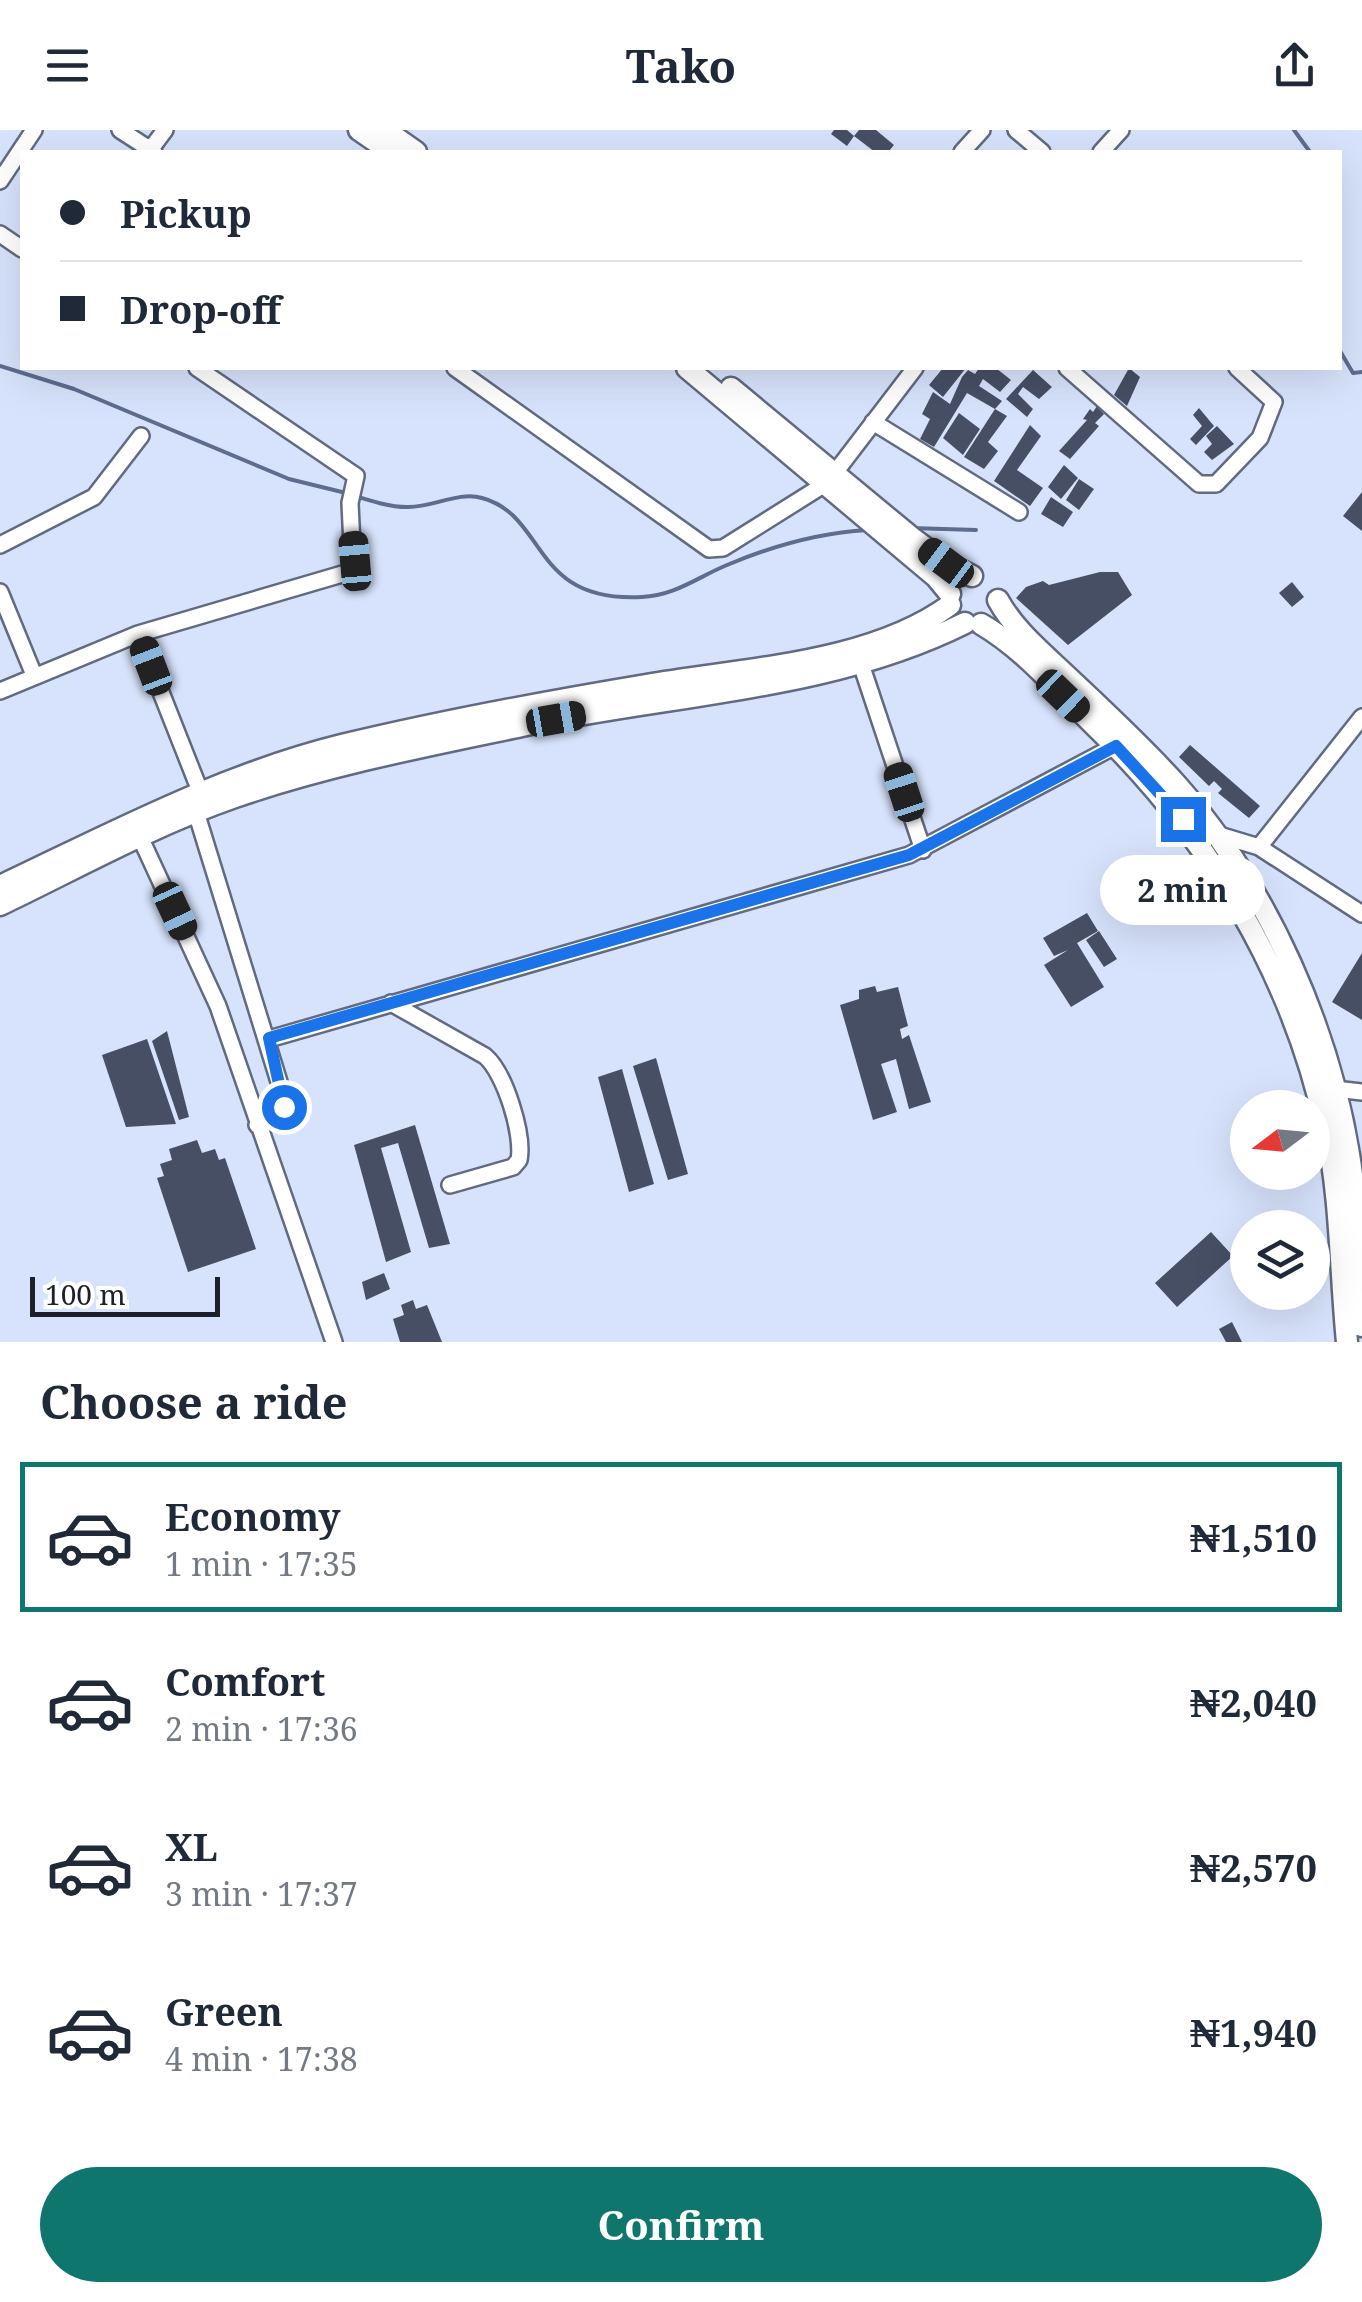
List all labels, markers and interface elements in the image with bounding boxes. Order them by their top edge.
text: Tako [626,35,736,96]
icon: menu [40,38,95,93]
icon: share [1267,38,1322,93]
text: Pickup [120,187,252,239]
text: Drop-off [120,283,281,335]
car [337,530,373,592]
car [913,533,979,593]
car [126,633,176,699]
car [1031,664,1095,728]
car [524,699,588,739]
car [880,759,928,825]
route end [1161,797,1206,842]
callout: 2 min [1100,854,1266,924]
text: 2 min [1137,868,1228,911]
car [149,877,201,945]
route start [262,1085,307,1130]
north arrow [1230,1090,1330,1190]
map controls [1230,1090,1330,1310]
button: layers [1230,1210,1330,1310]
scale bar [30,1272,220,1316]
text: 100 m [45,1275,126,1313]
text: Choose a ride [40,1371,348,1432]
text: Economy [165,1490,341,1542]
icon: car [45,1492,135,1582]
text: ₦1,510 [1190,1511,1317,1563]
text: 1 min · 17:35 [165,1542,358,1585]
text: Comfort [165,1655,325,1707]
icon: car [45,1657,135,1747]
text: ₦2,040 [1190,1676,1317,1728]
text: 2 min · 17:36 [165,1707,358,1750]
text: XL [165,1820,218,1872]
icon: car [45,1822,135,1912]
text: ₦2,570 [1190,1841,1317,1893]
text: 3 min · 17:37 [165,1872,358,1915]
text: Green [165,1985,283,2037]
icon: car [45,1987,135,2077]
text: ₦1,940 [1190,2006,1317,2058]
text: 4 min · 17:38 [165,2037,358,2080]
button: Confirm [40,2167,1322,2282]

